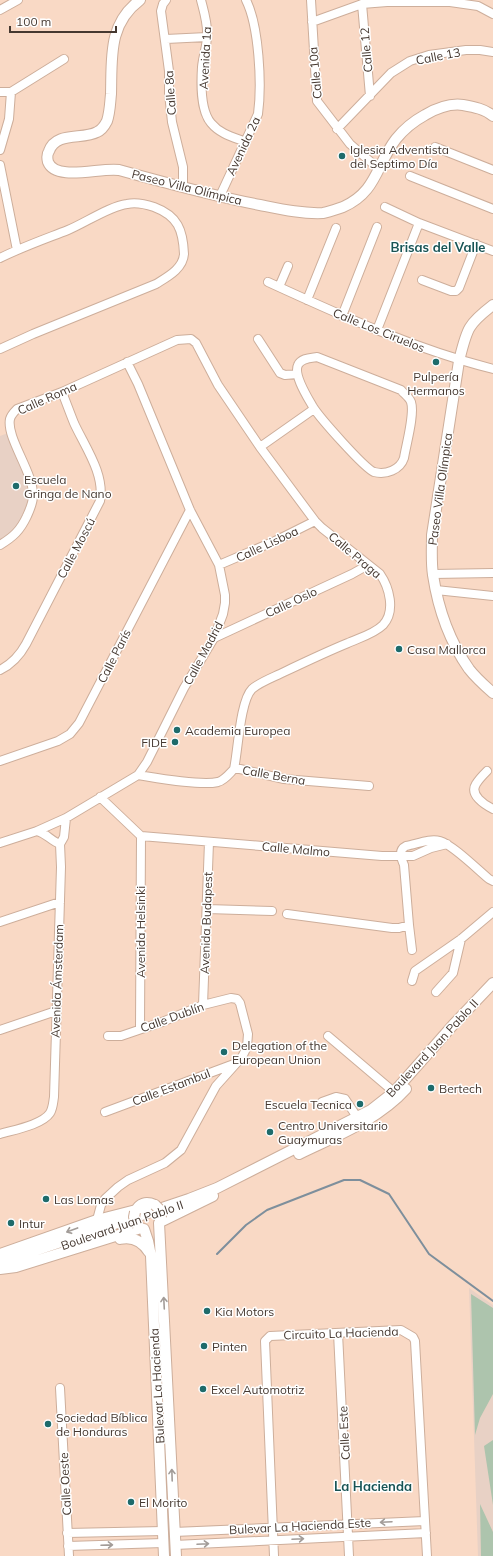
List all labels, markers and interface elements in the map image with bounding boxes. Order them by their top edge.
scale bar [10,8,116,34]
text: 100 m [16,14,51,29]
street label: Avenida 1a [196,26,214,90]
street label: Calle 12 [357,27,375,73]
street label: Calle 13 [414,44,462,68]
street label: Calle 10a [305,46,325,100]
street label: Calle 8a [161,70,179,116]
street label: Avenida 2a [223,114,263,178]
place label: Iglesia Adventista del Septimo Día [350,142,449,171]
marker: Iglesia Adventista del Septimo Día [337,151,347,161]
street label: Paseo Villa Olímpica [130,166,244,208]
district label: Brisas del Valle [391,239,485,255]
street label: Calle Los Ciruelos [331,305,427,355]
marker: Pulpería Hermanos [431,357,441,367]
place label: Pulpería Hermanos [407,369,465,398]
street label: Calle Roma [15,378,79,418]
street label: Paseo Villa Olímpica [425,432,455,546]
place label: Escuela Gringa de Nano [24,472,112,501]
marker: Escuela Gringa de Nano [11,481,21,491]
street label: Calle Moscú [54,515,98,581]
street label: Calle Lisboa [233,523,301,565]
street label: Calle Praga [326,529,384,581]
street label: Calle Oslo [263,583,319,621]
street label: Calle Madrid [180,619,226,687]
street label: Calle París [94,627,134,685]
place label: Casa Mallorca [407,642,486,657]
marker: Casa Mallorca [394,644,404,654]
place label: Academia Europea [185,723,290,738]
marker: Academia Europea [172,725,182,735]
place label: FIDE [141,735,167,750]
marker: FIDE [170,737,180,747]
street label: Calle Berna [241,762,307,788]
street label: Calle Malmo [261,839,331,859]
street label: Avenida Budapest [197,872,215,974]
street label: Avenida Helsinki [133,886,148,978]
street label: Avenida Ámsterdam [48,924,66,1038]
street label: Boulevard Juan Pablo II [383,996,481,1100]
street label: Calle Dublín [138,999,206,1035]
place label: Delegation of the European Union [232,1038,327,1067]
marker: Delegation of the European Union [219,1047,229,1057]
street label: Calle Estambul [130,1065,212,1109]
place label: Bertech [439,1081,482,1096]
marker: Bertech [426,1083,436,1093]
place label: Escuela Tecnica [265,1097,352,1112]
marker: Escuela Tecnica [355,1099,365,1109]
place label: Centro Universitario Guaymuras [278,1118,388,1147]
marker: Centro Universitario Guaymuras [265,1127,275,1137]
place label: Las Lomas [54,1192,114,1207]
marker: Las Lomas [41,1194,51,1204]
street label: Boulevard Juan Pablo II [59,1197,185,1253]
place label: Intur [19,1216,45,1231]
marker: Intur [6,1218,16,1228]
one-way arrow [66,1226,78,1234]
one-way arrow [161,1297,168,1310]
place label: Kia Motors [215,1304,274,1319]
marker: Kia Motors [202,1306,212,1316]
street label: Circuito La Hacienda [283,1323,399,1343]
street label: Bulevar La Hacienda [146,1328,168,1444]
place label: Pinten [212,1339,247,1354]
marker: Pinten [199,1341,209,1351]
place label: Excel Automotriz [211,1382,304,1397]
marker: Excel Automotriz [198,1384,208,1394]
street label: Calle Este [335,1406,353,1460]
place label: Sociedad Bíblica de Honduras [56,1410,148,1439]
marker: Sociedad Bíblica de Honduras [43,1419,53,1429]
street label: Calle Oeste [56,1452,74,1516]
one-way arrow [169,1469,176,1482]
district label: La Hacienda [334,1478,412,1494]
place label: El Morito [139,1495,188,1510]
marker: El Morito [126,1497,136,1507]
street label: Bulevar La Hacienda Este [229,1515,371,1537]
one-way arrow [380,1519,393,1526]
one-way arrow [291,1536,304,1543]
one-way arrow [196,1540,209,1547]
one-way arrow [100,1541,113,1549]

